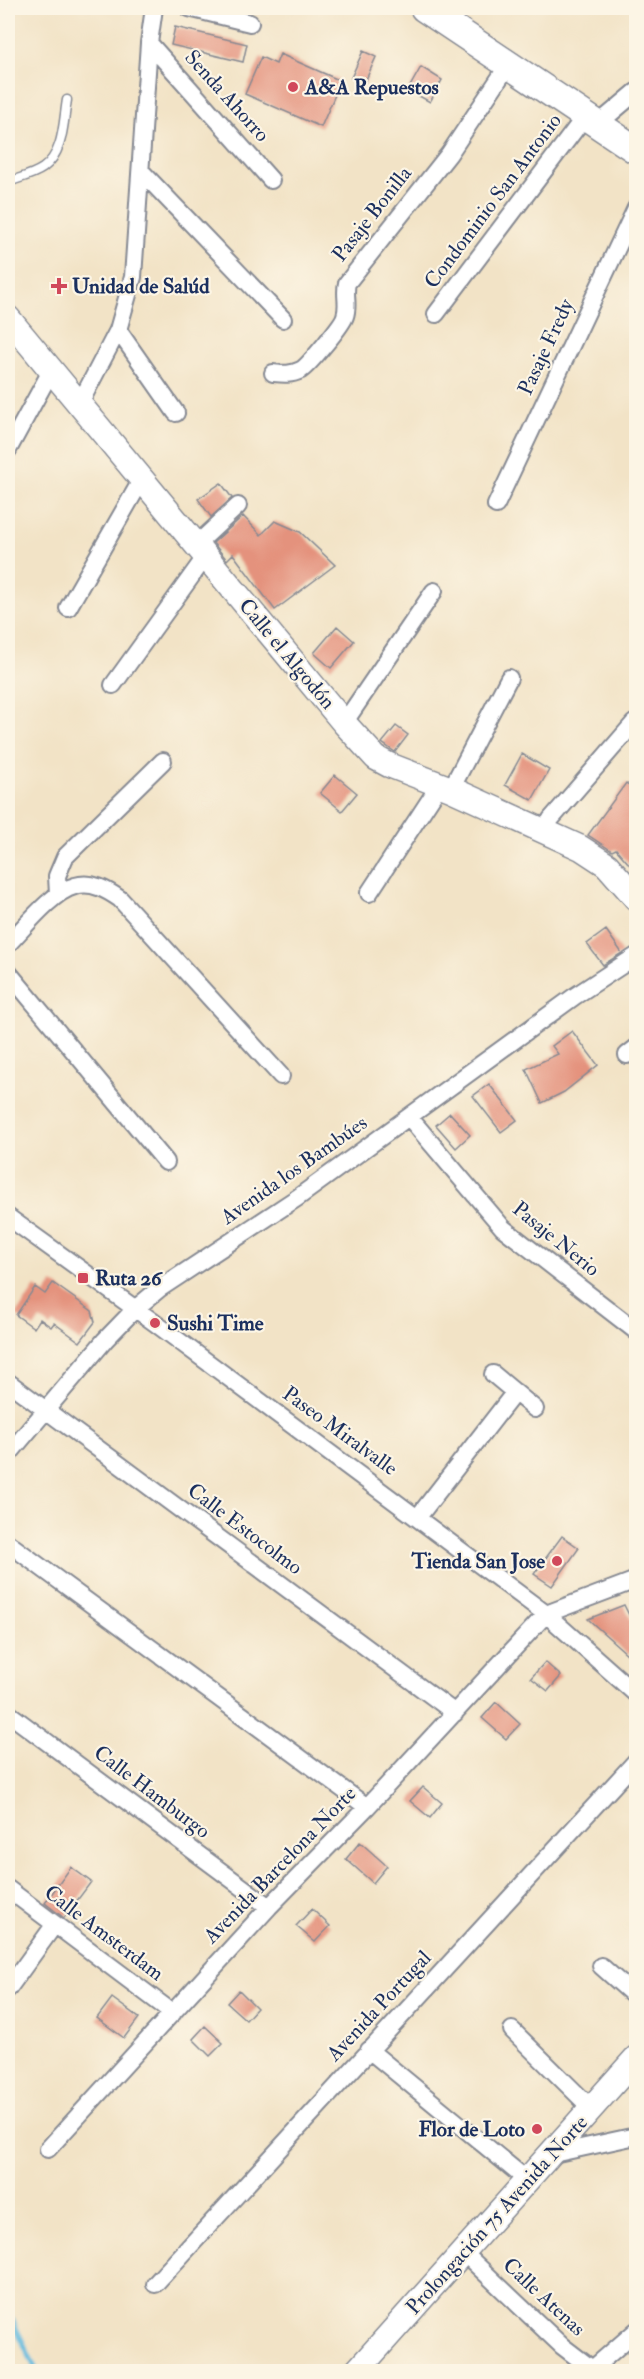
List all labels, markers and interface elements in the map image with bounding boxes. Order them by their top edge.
street label: Senda Ahorro [179,44,275,148]
place label: A&A Repuestos [304,74,439,101]
marker: A&A Repuestos [286,80,300,94]
street label: Condominio San Antonio [418,108,568,294]
street label: Pasaje Bonilla [326,160,418,267]
place label: Unidad de Salúd [72,273,210,300]
marker: Unidad de Salúd [50,277,68,295]
street label: Pasaje Fredy [512,294,580,399]
street label: Calle el Algodón [233,593,341,715]
street label: Avenida los Bambúes [215,1109,373,1231]
street label: Pasaje Nerio [507,1196,605,1282]
place label: Ruta 26 [95,1265,163,1292]
marker: Ruta 26 [76,1271,90,1285]
place label: Sushi Time [167,1310,264,1337]
marker: Sushi Time [148,1316,162,1330]
street label: Paseo Miralvalle [277,1380,403,1482]
street label: Calle Estocolmo [182,1477,308,1581]
place label: Tienda San Jose [410,1548,545,1575]
marker: Tienda San Jose [550,1554,564,1568]
street label: Calle Hamburgo [88,1739,216,1845]
street label: Avenida Barcelona Norte [197,1780,362,1950]
street label: Calle Amsterdam [39,1879,169,1987]
street label: Avenida Portugal [320,1944,438,2068]
street label: Prolongación 75 Avenida Norte [400,2109,594,2321]
place label: Flor de Loto [418,2116,525,2143]
marker: Flor de Loto [530,2122,544,2136]
street label: Calle Atenas [497,2252,591,2342]

